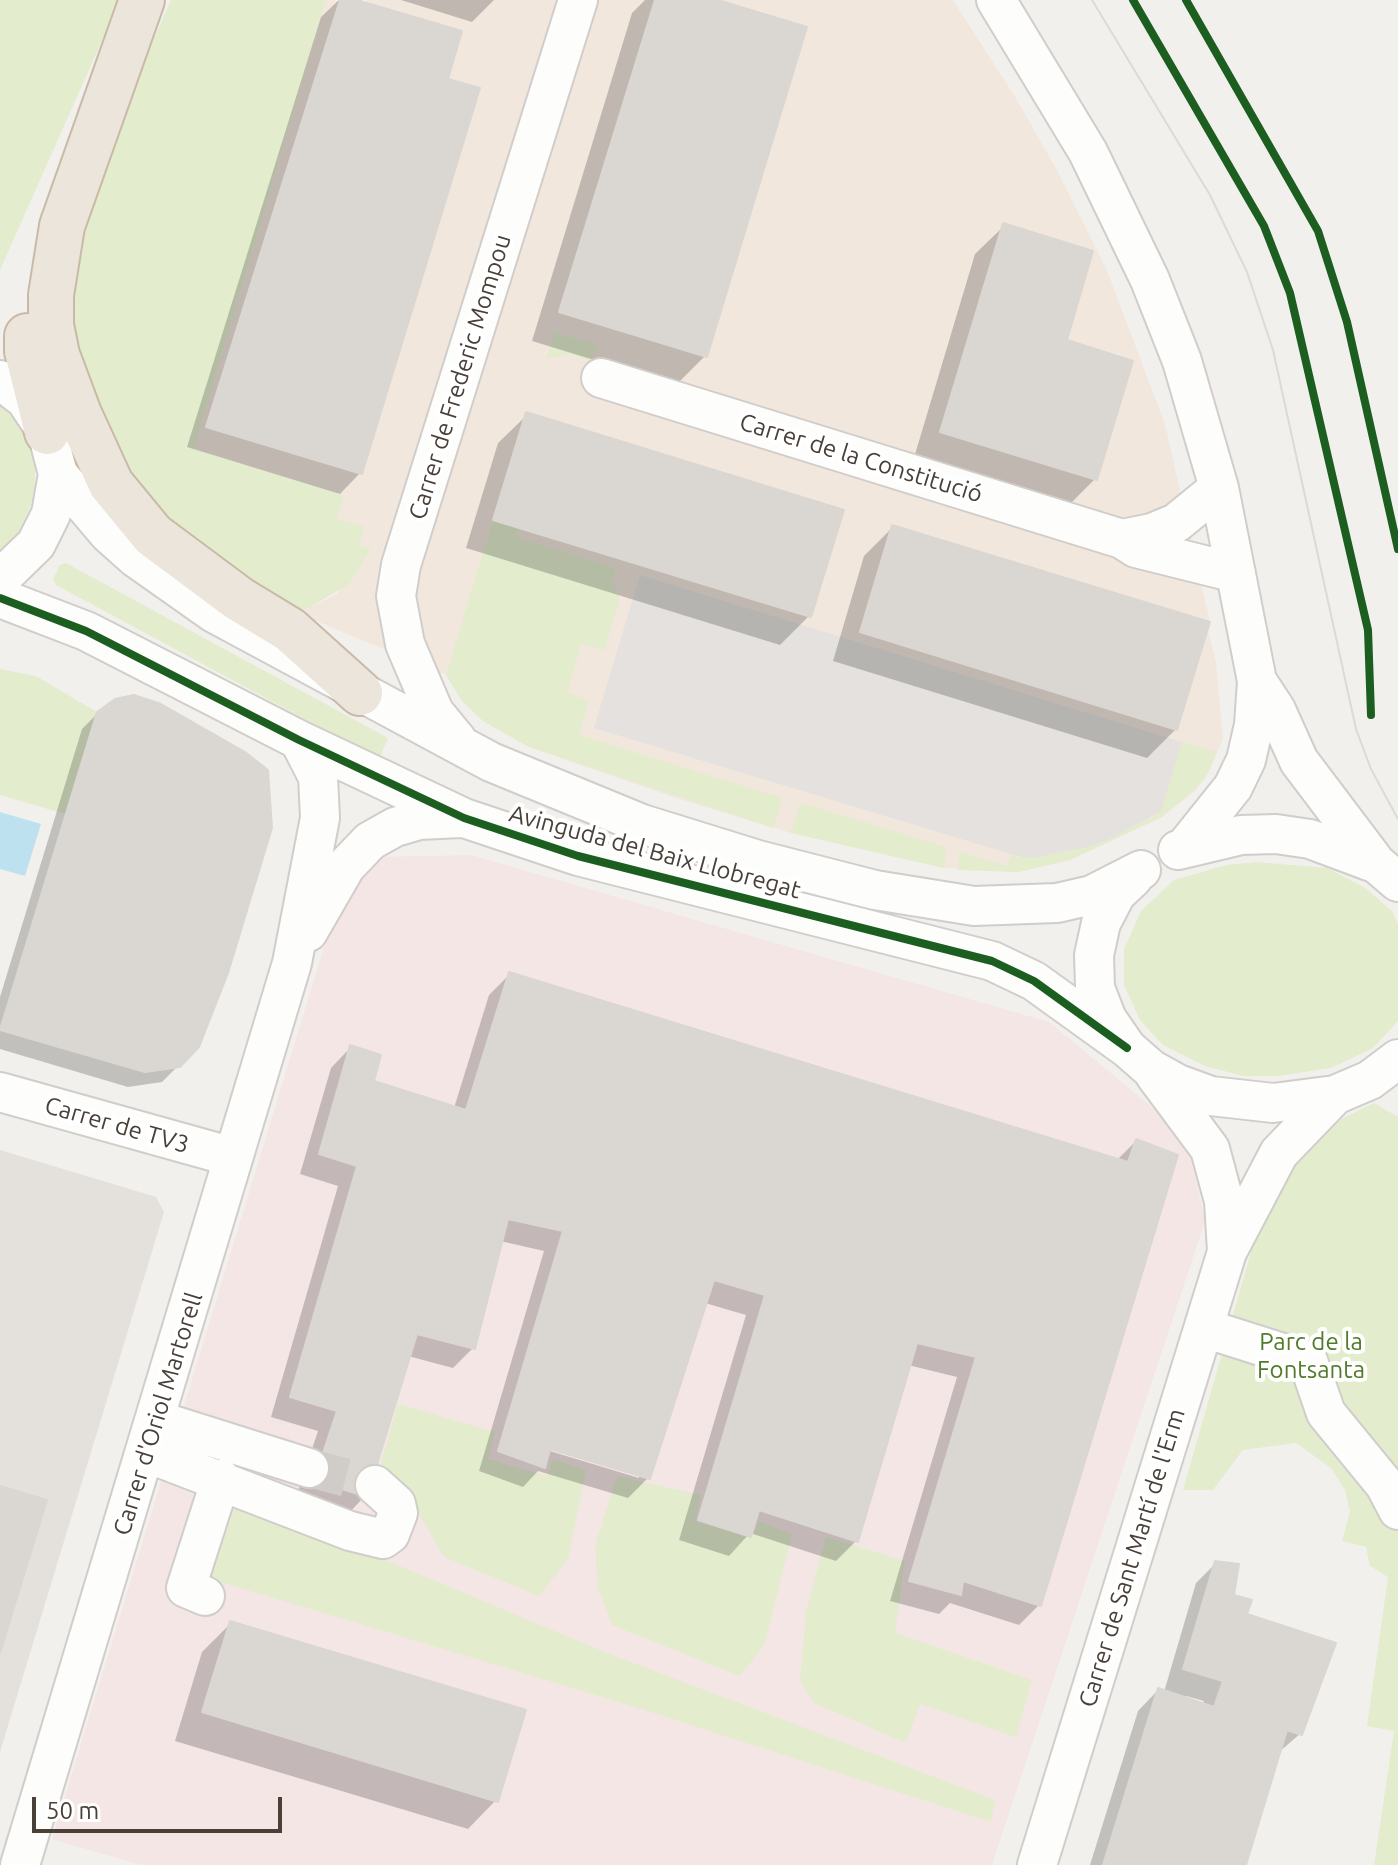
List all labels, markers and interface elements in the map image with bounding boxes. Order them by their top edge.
street label: Carrer de Frederic Mompou [403,231,517,523]
street label: Carrer de la Constitució [736,407,986,509]
street label: Avinguda del Baix Llobregat [506,799,804,905]
street label: Carrer de TV3 [42,1091,192,1159]
street label: Carrer d'Oriol Martorell [107,1289,209,1539]
park label: Parc de la Fontsanta [1257,1328,1365,1384]
street label: Carrer de Sant Martí de l'Erm [1073,1405,1191,1711]
scale bar [36,1781,286,1831]
text: 50 m [46,1797,99,1824]

